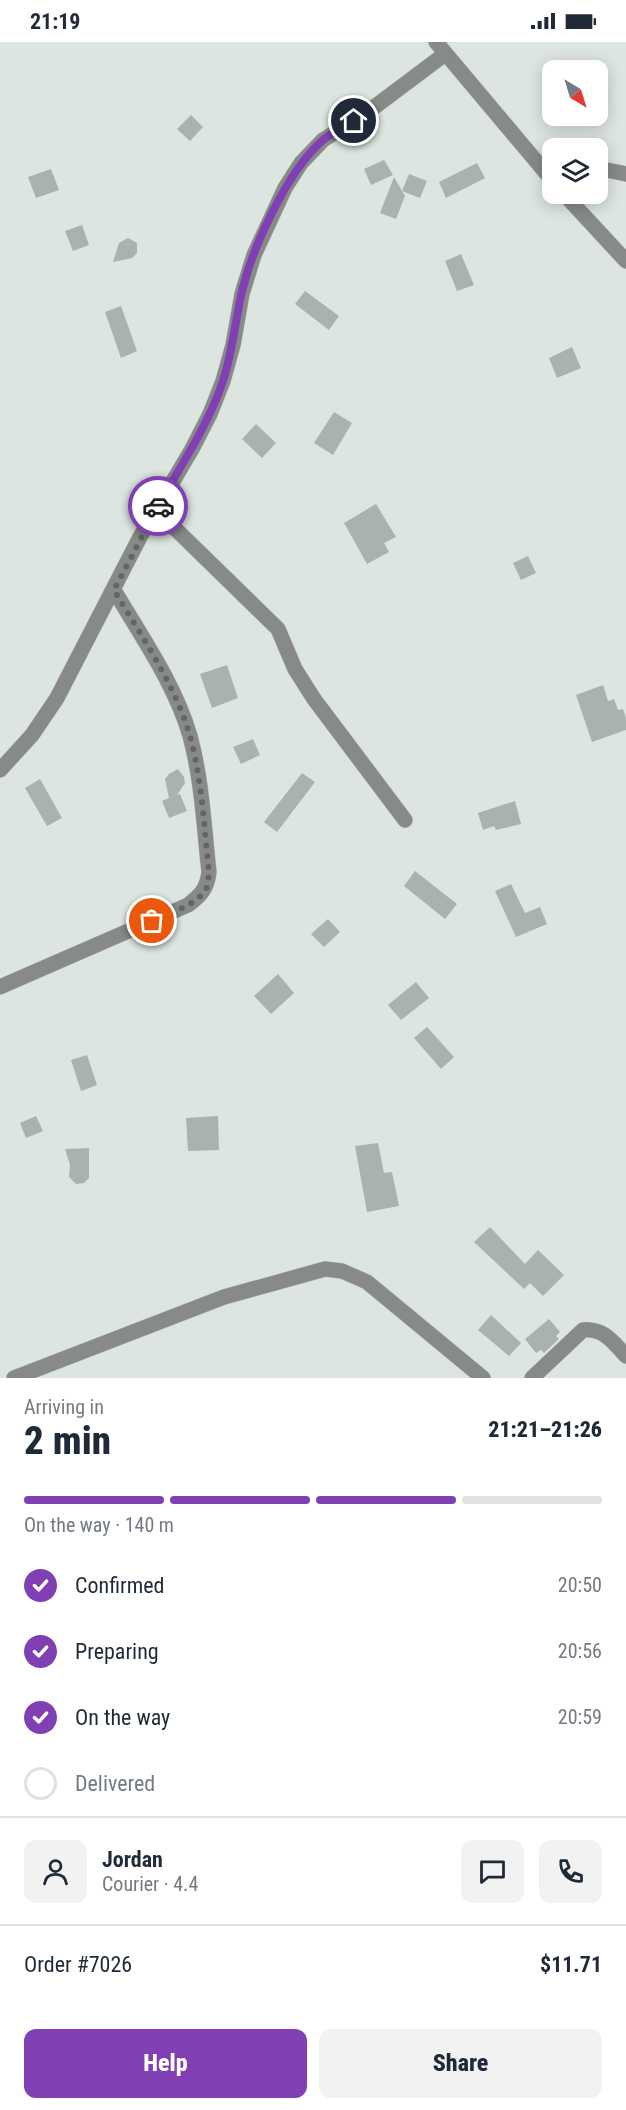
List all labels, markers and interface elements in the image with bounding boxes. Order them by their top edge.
text: 21:19 [30,9,81,34]
north arrow [542,60,608,126]
map controls [542,60,608,204]
pin [328,95,379,146]
icon: home [337,104,370,137]
button: layers [542,138,608,204]
courier [128,476,188,536]
icon: car [142,490,175,523]
pin [126,895,177,946]
icon: bag [135,904,168,937]
text: Arriving in [24,1395,104,1419]
text: 21:21–21:26 [488,1417,602,1442]
text: 2 min [24,1418,111,1464]
text: On the way · 140 m [24,1513,174,1537]
icon: check [24,1569,57,1602]
text: Confirmed [75,1573,164,1598]
text: 20:50 [558,1573,602,1597]
icon: check [24,1635,57,1668]
text: Preparing [75,1639,159,1664]
text: 20:56 [558,1639,602,1663]
icon: check [24,1701,57,1734]
text: On the way [75,1705,170,1730]
text: 20:59 [558,1705,602,1729]
text: Delivered [75,1771,155,1796]
button: person [24,1840,87,1903]
button: chat [461,1840,524,1903]
button: phone [539,1840,602,1903]
text: Jordan [102,1847,163,1872]
text: Courier · 4.4 [102,1872,198,1896]
text: Order #7026 [24,1952,132,1977]
text: $11.71 [540,1952,602,1977]
button: Help [24,2029,307,2098]
button: Share [319,2029,602,2098]

